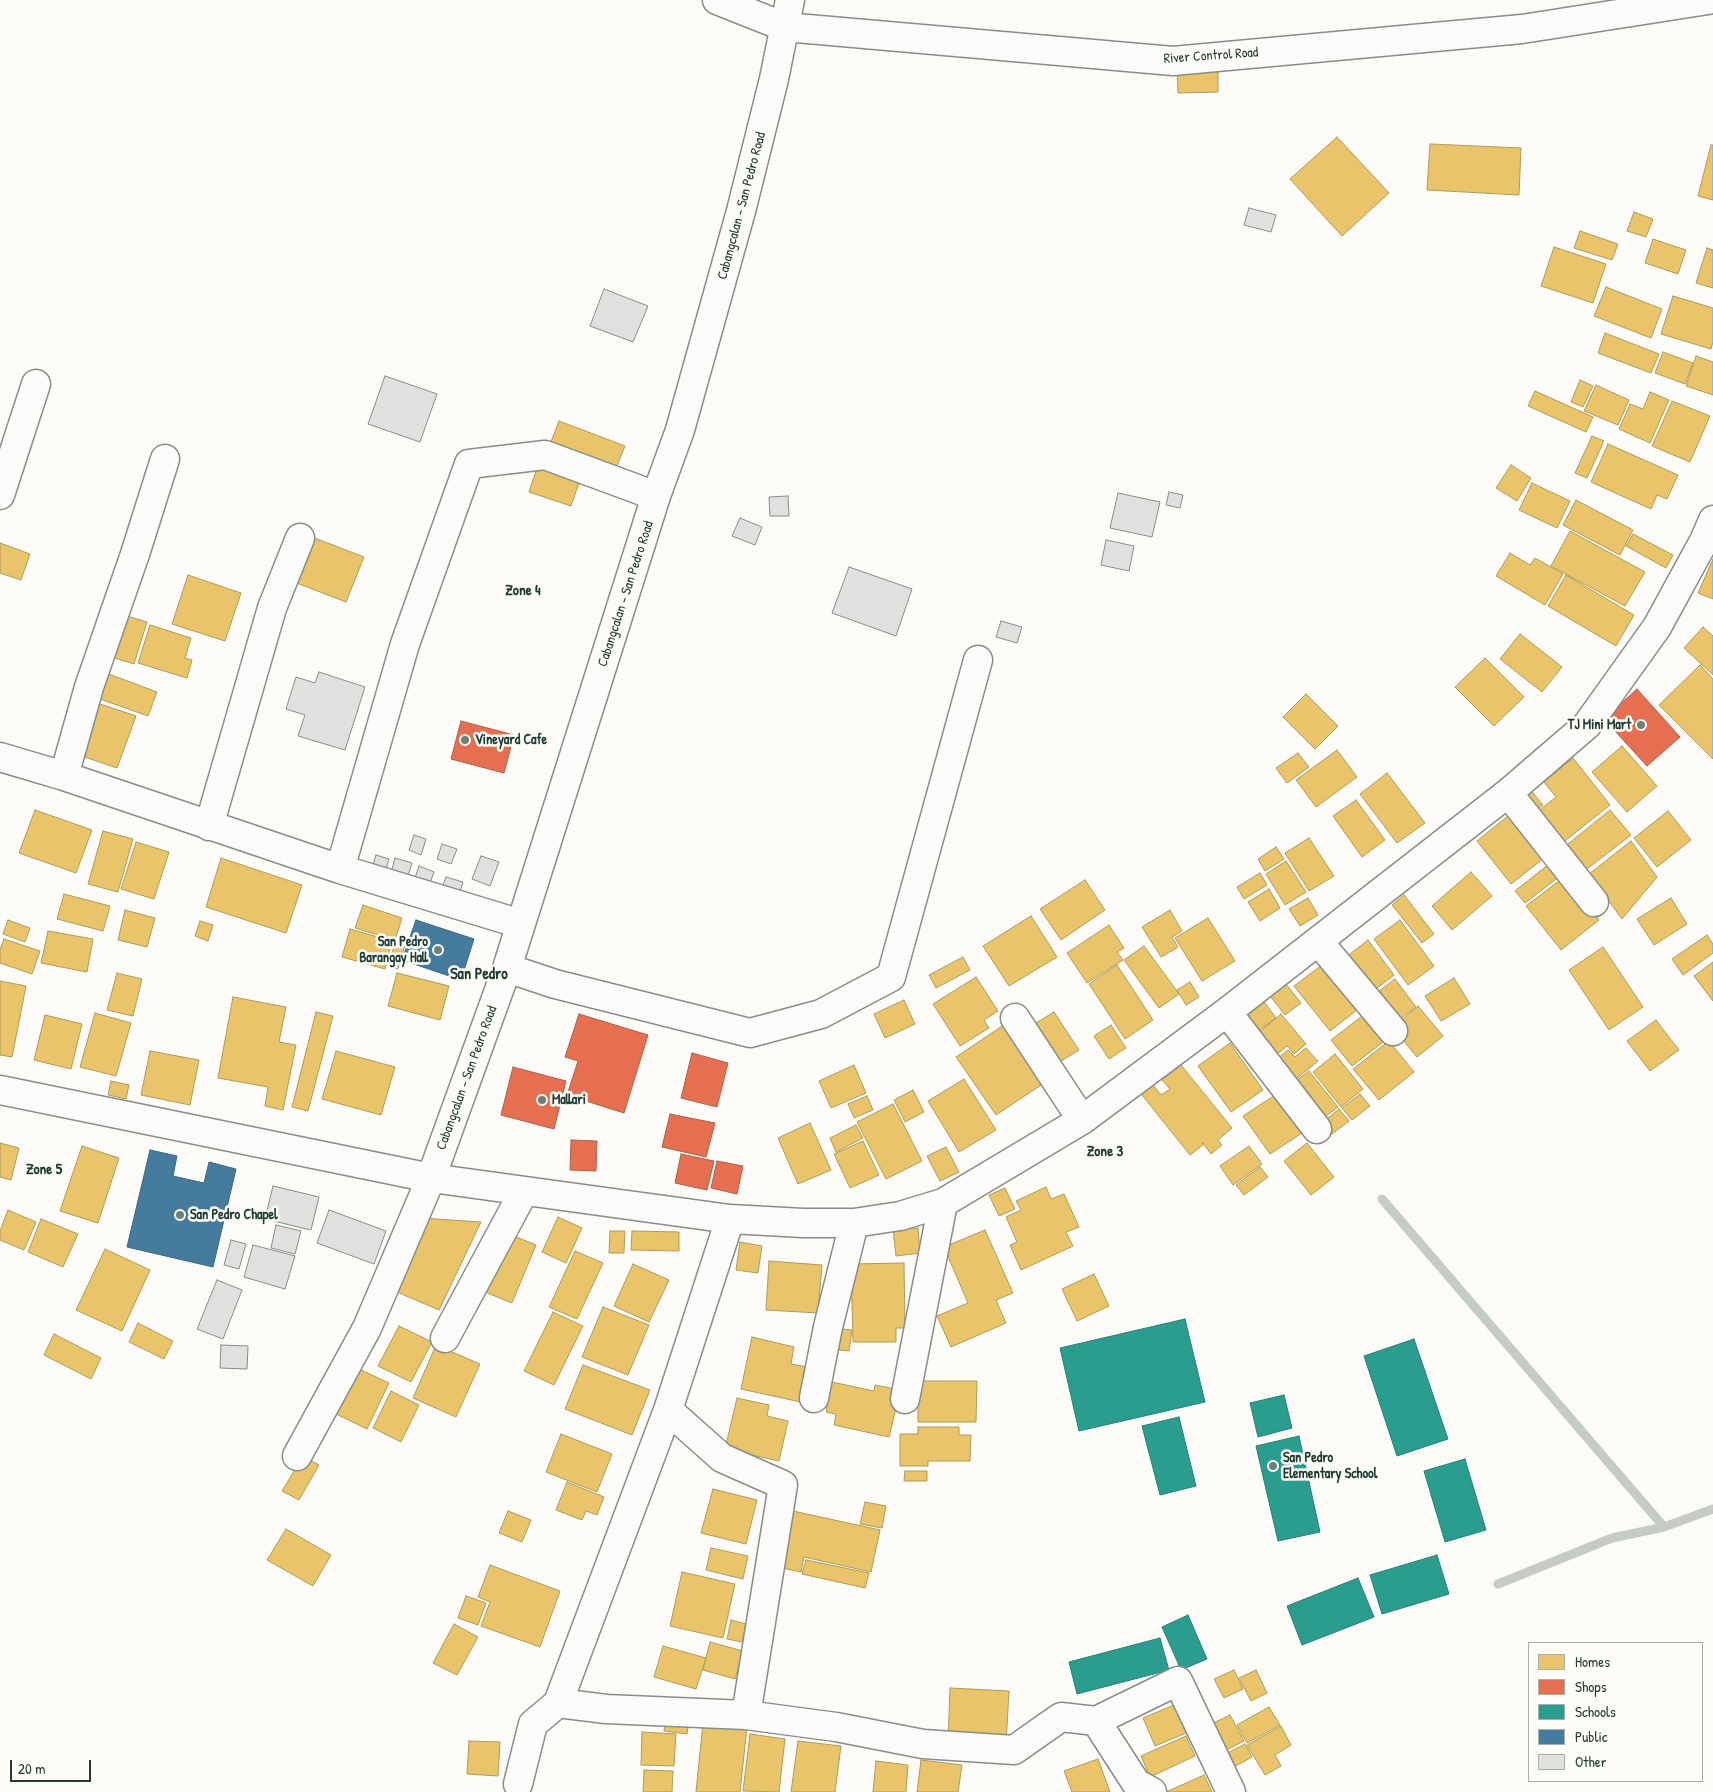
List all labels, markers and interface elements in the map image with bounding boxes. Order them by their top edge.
street label: River Control Road [1163,44,1259,68]
street label: Cabangcalan - San Pedro Road [714,130,770,282]
street label: Cabangcalan - San Pedro Road [595,519,657,669]
district label: Zone 4 [505,582,541,600]
place label: TJ Mini Mart [1568,717,1631,733]
marker: TJ Mini Mart [1635,719,1647,731]
place label: Vineyard Cafe [475,732,547,748]
marker: Vineyard Cafe [459,734,471,746]
place label: San Pedro Barangay Hall [359,934,428,966]
marker: San Pedro Barangay Hall [432,944,444,956]
district label: San Pedro [450,965,508,985]
street label: Cabangcalan - San Pedro Road [433,1004,501,1152]
place label: Mallari [552,1092,586,1108]
marker: Mallari [536,1094,548,1106]
district label: Zone 3 [1087,1143,1123,1161]
district label: Zone 5 [26,1161,62,1179]
place label: San Pedro Chapel [190,1207,278,1223]
marker: San Pedro Chapel [174,1209,186,1221]
place label: San Pedro Elementary School [1283,1450,1377,1482]
marker: San Pedro Elementary School [1267,1460,1279,1472]
legend [1528,1642,1703,1782]
text: Homes [1575,1651,1610,1672]
text: Shops [1575,1676,1606,1697]
text: Schools [1575,1701,1616,1722]
text: Public [1575,1726,1608,1747]
scale bar [12,1750,94,1782]
text: Other [1575,1751,1607,1772]
text: 20 m [18,1758,45,1779]

